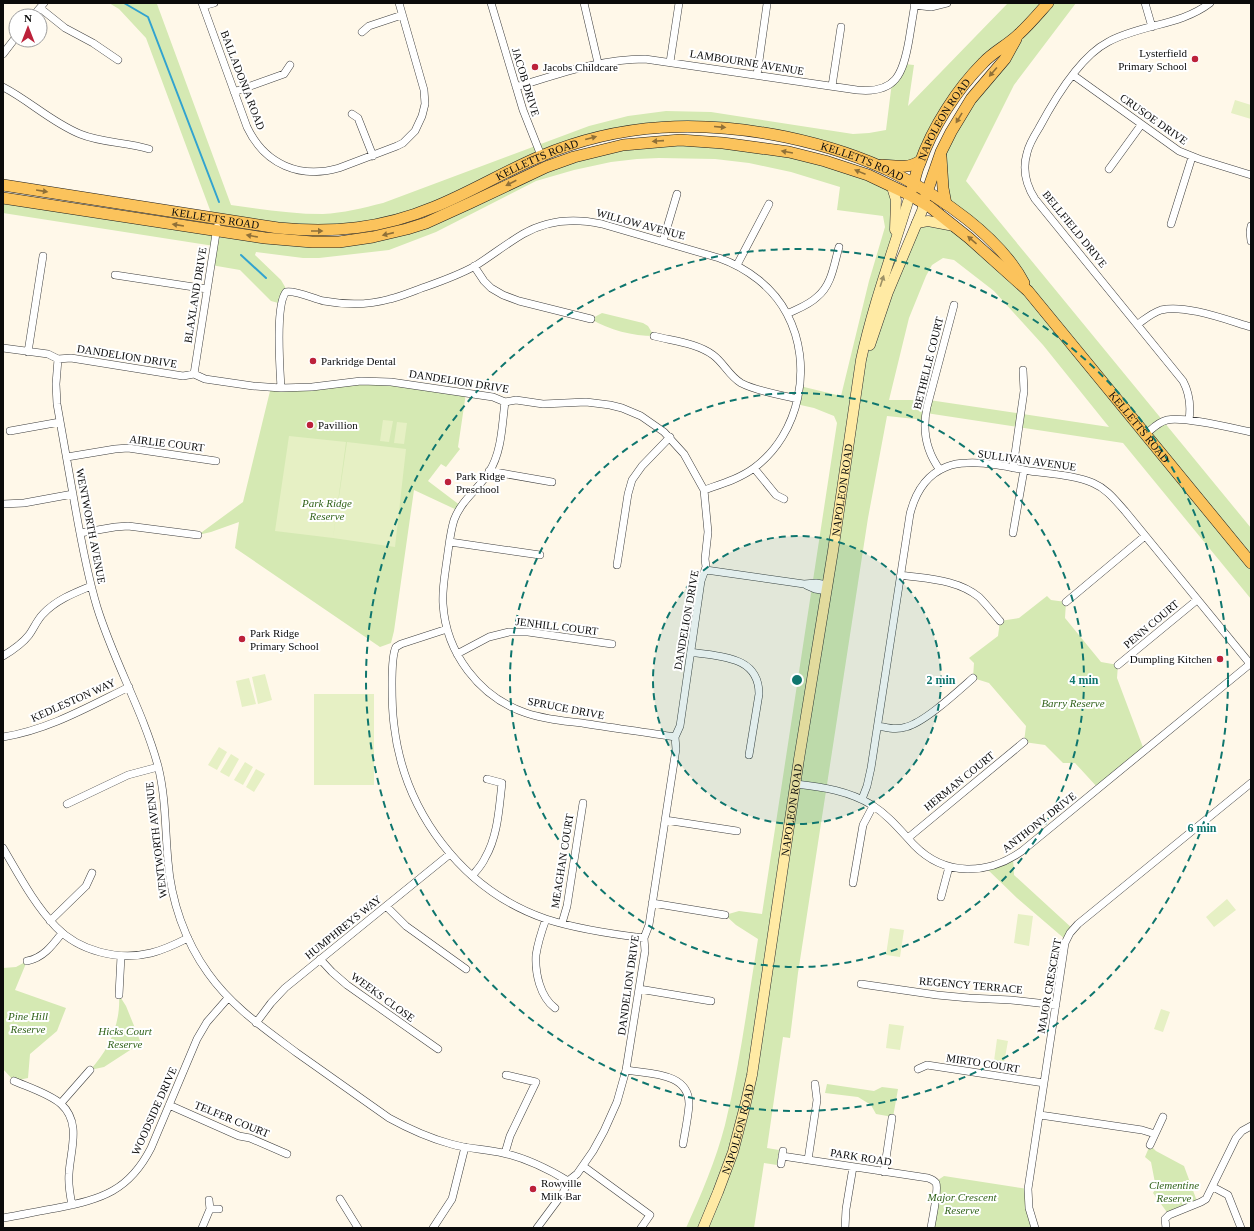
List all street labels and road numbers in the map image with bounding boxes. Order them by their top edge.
street label: BALLADONIA ROAD [219,29,268,131]
street label: JACOB DRIVE [510,46,542,118]
street label: LAMBOURNE AVENUE [689,47,805,77]
street label: NAPOLEON ROAD [915,76,973,162]
street label: CRUSOE DRIVE [1118,91,1190,147]
street label: KELLETTS ROAD [494,137,580,182]
street label: KELLETTS ROAD [820,140,906,183]
street label: BELLFIELD DRIVE [1040,188,1110,270]
street label: KELLETTS ROAD [171,205,260,231]
street label: WILLOW AVENUE [595,206,687,242]
street label: BLAXLAND DRIVE [181,246,209,344]
street label: BETHELLE COURT [911,315,945,411]
street label: DANDELION DRIVE [76,342,178,370]
street label: DANDELION DRIVE [408,367,510,395]
street label: KELLETTS ROAD [1107,389,1172,465]
street label: AIRLIE COURT [129,432,205,454]
street label: NAPOLEON ROAD [829,443,855,537]
street label: SULLIVAN AVENUE [977,447,1077,473]
street label: WENTWORTH AVENUE [74,467,108,585]
street label: DANDELION DRIVE [671,569,701,671]
street label: PENN COURT [1121,597,1181,650]
street label: JENHILL COURT [515,615,599,637]
street label: KEDLESTON WAY [29,676,117,724]
street label: SPRUCE DRIVE [527,695,606,721]
street label: HERMAN COURT [921,749,997,813]
street label: NAPOLEON ROAD [779,763,804,857]
street label: WENTWORTH AVENUE [143,781,169,899]
street label: ANTHONY DRIVE [1000,789,1079,855]
street label: MEAGHAN COURT [549,813,575,909]
street label: HUMPHREYS WAY [303,893,384,961]
street label: DANDELION DRIVE [615,934,641,1036]
street label: MAJOR CRESCENT [1035,937,1063,1034]
street label: WEEKS CLOSE [349,970,417,1024]
street label: REGENCY TERRACE [919,974,1024,996]
street label: MIRTO COURT [946,1051,1021,1075]
street label: WOODSIDE DRIVE [129,1065,179,1157]
street label: NAPOLEON ROAD [719,1083,756,1176]
street label: TELFER COURT [193,1099,271,1140]
street label: PARK ROAD [829,1146,893,1168]

